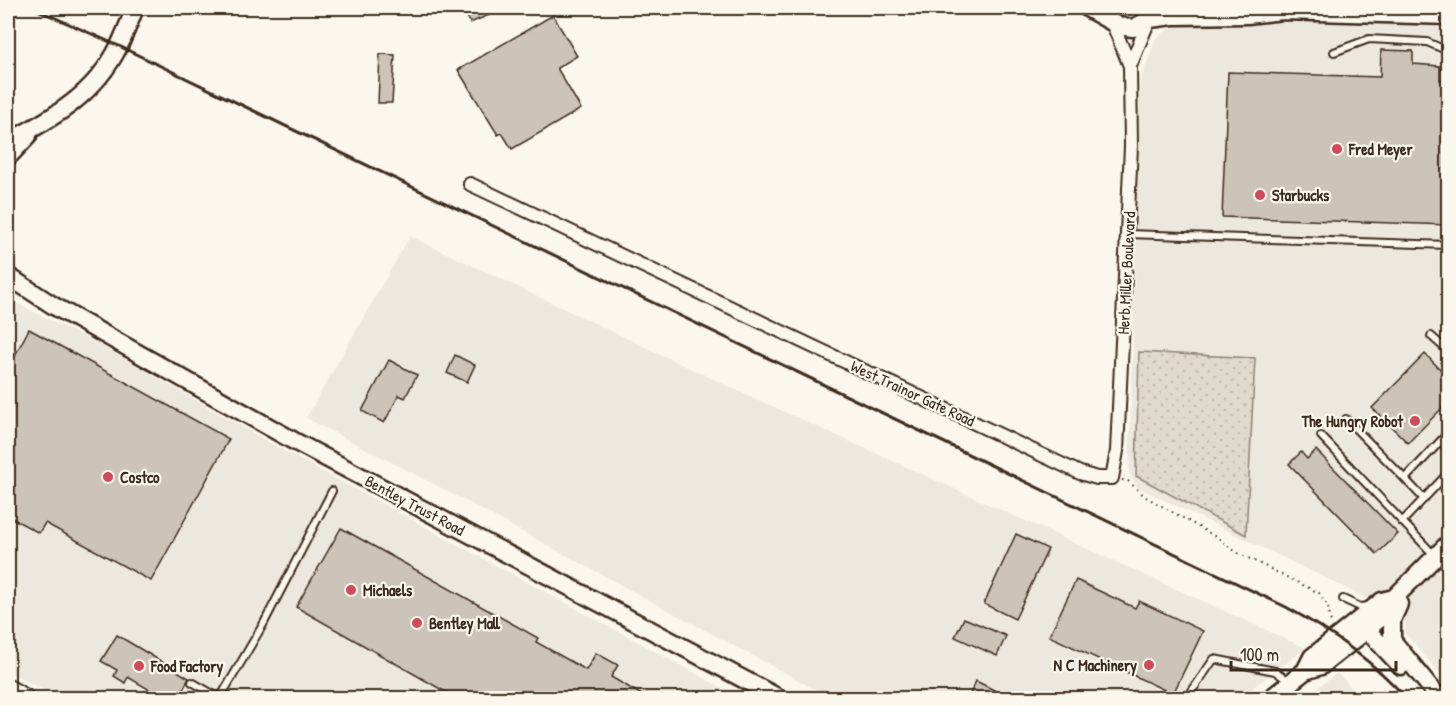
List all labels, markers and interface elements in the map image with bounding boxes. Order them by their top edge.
place label: Fred Meyer [1348,138,1413,161]
marker: Fred Meyer [1330,142,1344,156]
place label: Starbucks [1272,184,1330,206]
marker: Starbucks [1253,188,1267,202]
street label: Herb Miller Boulevard [1112,211,1140,335]
street label: West Trainor Gate Road [847,355,979,431]
place label: The Hungry Robot [1301,410,1403,433]
marker: The Hungry Robot [1408,414,1422,428]
place label: Costco [120,466,160,488]
street label: Bentley Trust Road [361,469,469,541]
marker: Costco [101,470,115,484]
place label: Michaels [363,579,413,601]
marker: Michaels [344,583,358,597]
place label: Bentley Mall [429,612,501,635]
marker: Bentley Mall [410,616,424,630]
scale bar [1231,634,1396,672]
text: 100 m [1240,642,1279,667]
place label: N C Machinery [1054,654,1137,677]
place label: Food Factory [150,655,223,678]
marker: N C Machinery [1142,658,1156,672]
marker: Food Factory [132,659,146,673]

